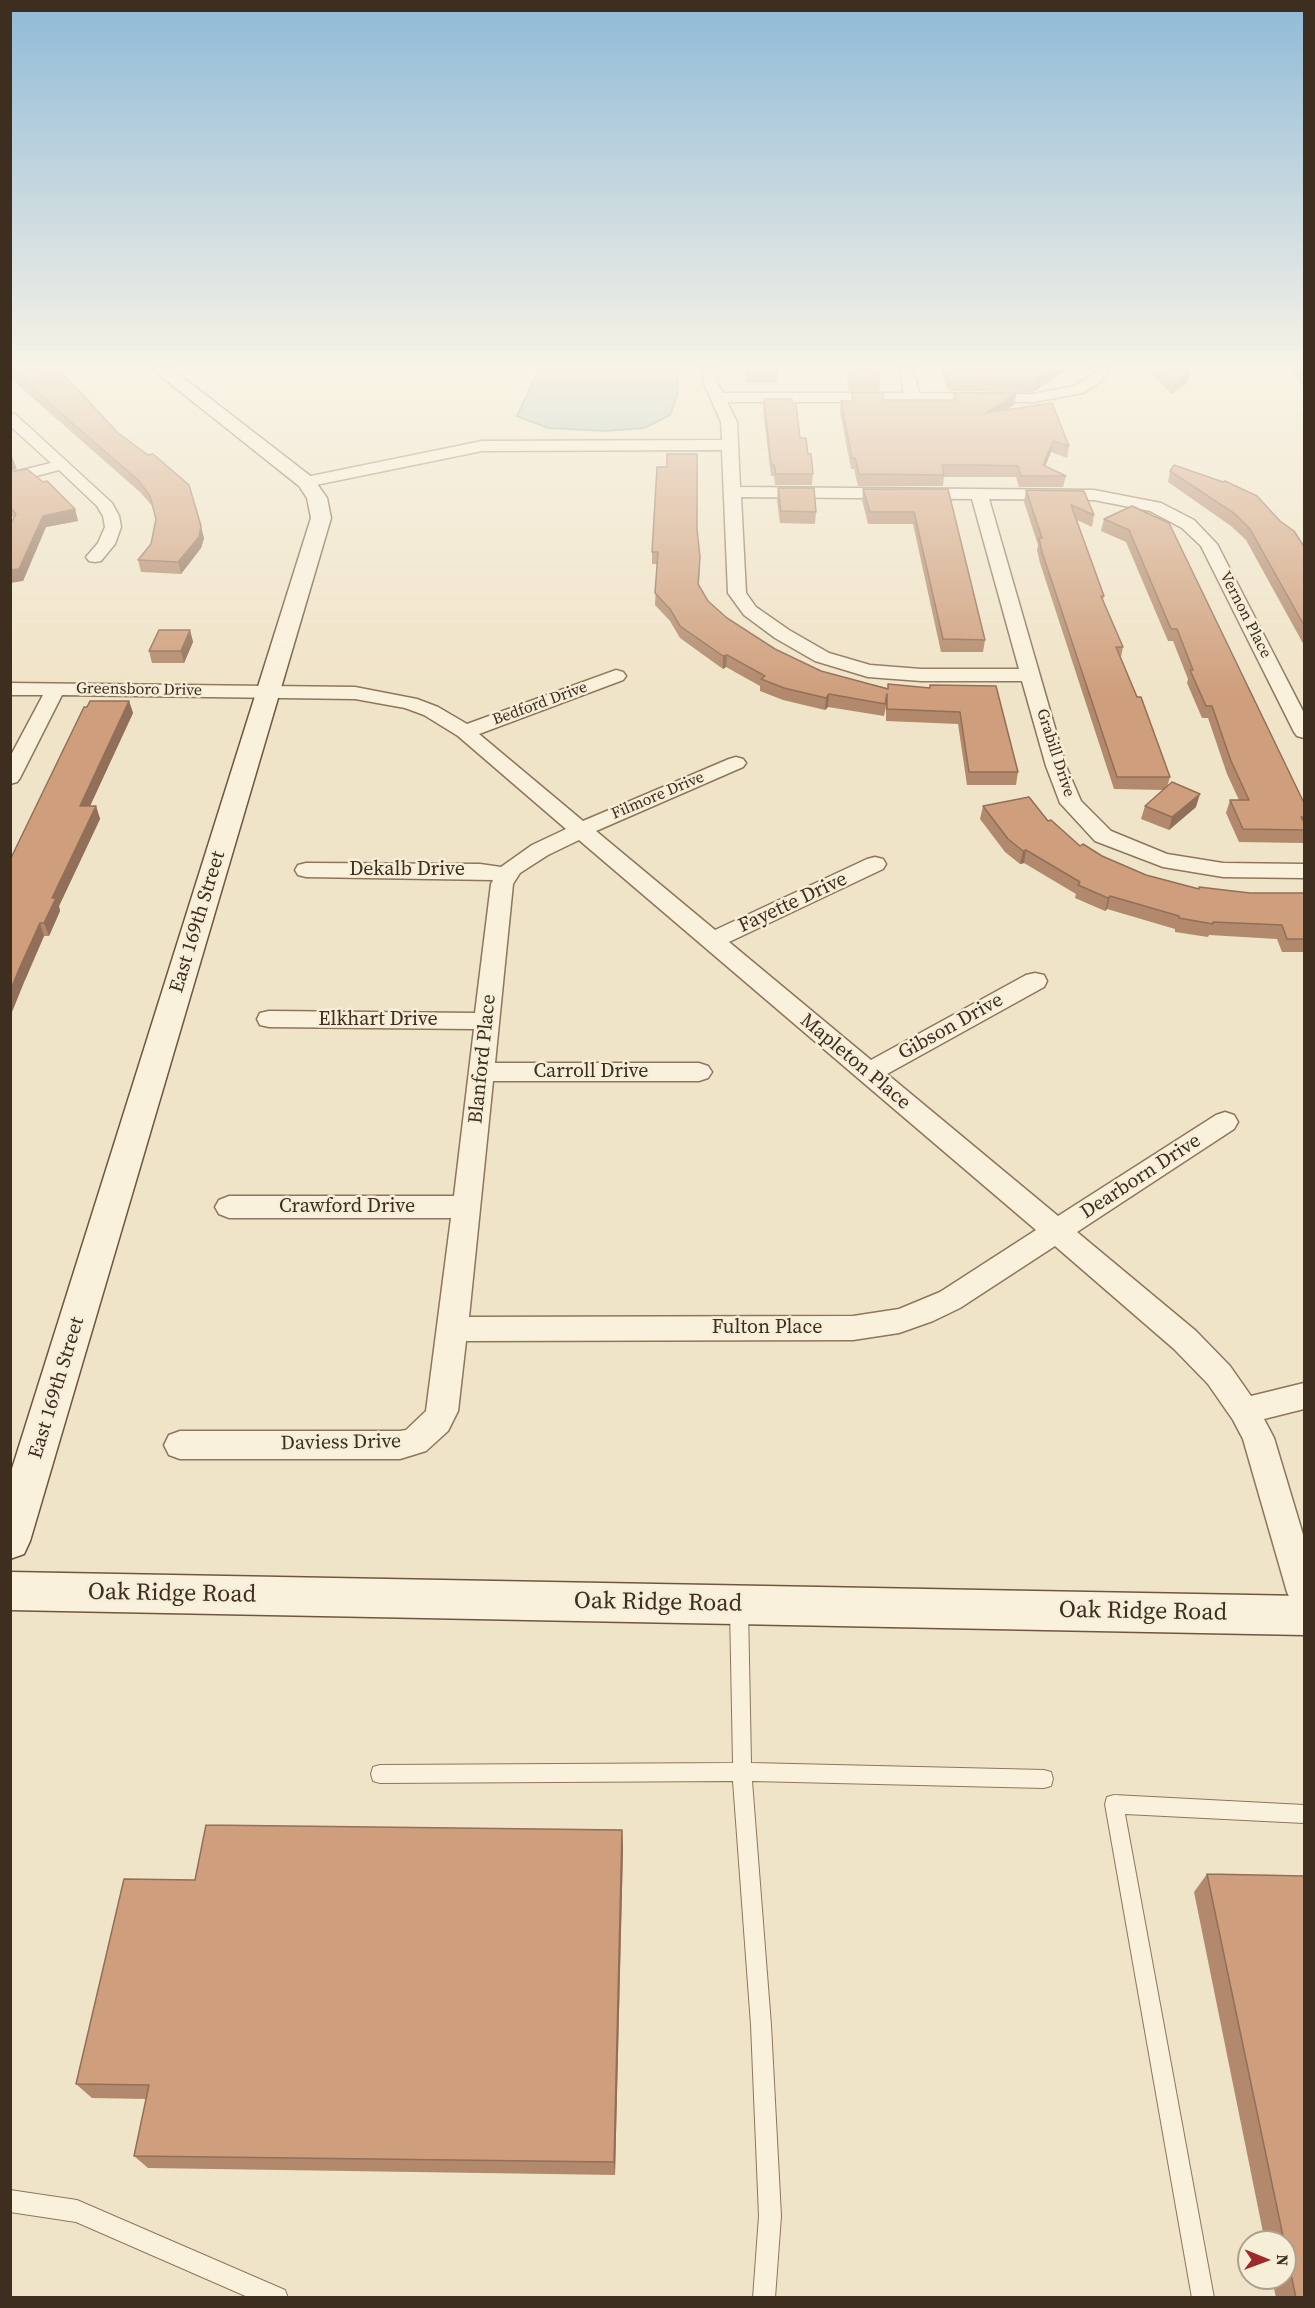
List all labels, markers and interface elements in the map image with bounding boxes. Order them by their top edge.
street label: Vernon Place [1215,568,1275,662]
street label: Bedford Drive [490,678,590,730]
street label: Greensboro Drive [76,679,202,701]
street label: Grabill Drive [1032,707,1078,799]
street label: Filmore Drive [609,768,707,824]
street label: East 169th Street [165,848,231,996]
street label: Dekalb Drive [349,858,465,882]
street label: Fayette Drive [735,867,851,939]
street label: Gibson Drive [895,988,1007,1066]
street label: Blanford Place [464,993,502,1125]
street label: Elkhart Drive [318,1008,438,1032]
street label: Mapleton Place [795,1009,915,1115]
street label: Carroll Drive [534,1060,648,1084]
street label: Dearborn Drive [1076,1129,1206,1225]
street label: Crawford Drive [279,1195,415,1219]
street label: East 169th Street [24,1314,90,1462]
street label: Fulton Place [712,1316,822,1340]
street label: Daviess Drive [281,1430,401,1456]
street label: Oak Ridge Road [88,1578,256,1610]
street label: Oak Ridge Road [574,1587,742,1619]
street label: Oak Ridge Road [1059,1596,1227,1628]
north arrow [1237,2230,1297,2290]
text: N [1272,2254,1294,2266]

